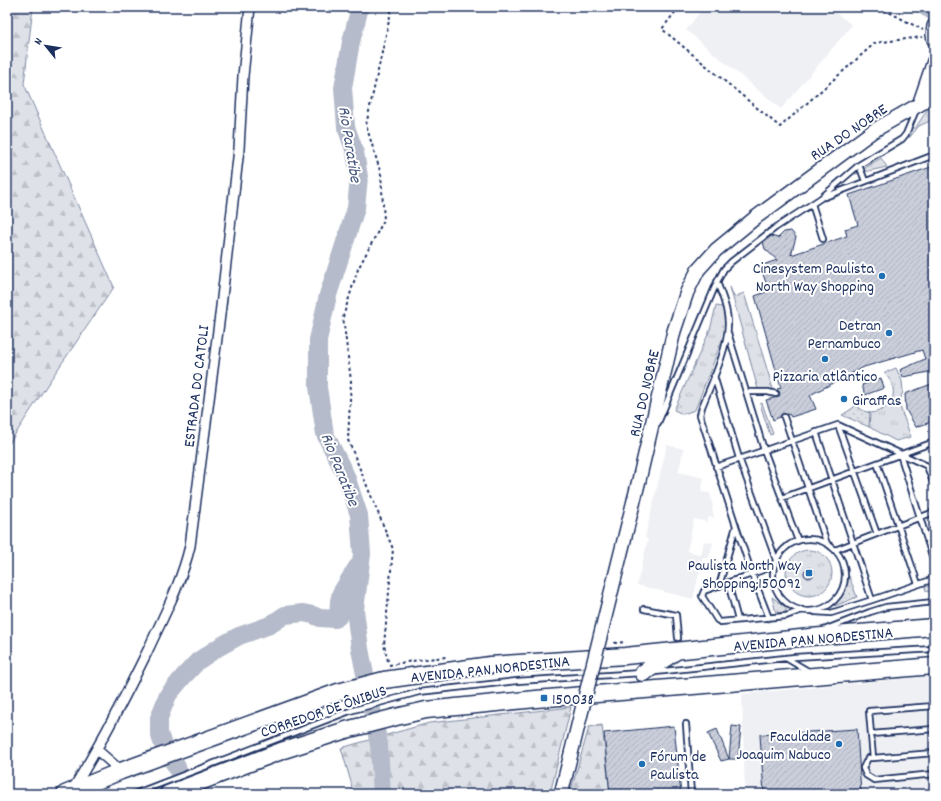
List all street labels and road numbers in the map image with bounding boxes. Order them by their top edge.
street label: RUA DO NOBRE [806,98,893,167]
street label: ESTRADA DO CATOLI [179,324,216,449]
street label: RUA DO NOBRE [624,347,667,439]
street label: AVENIDA PAN NORDESTINA [732,622,894,659]
street label: AVENIDA PAN NORDESTINA [409,651,571,690]
street label: CORREDOR DE ÔNIBUS [258,680,390,745]

